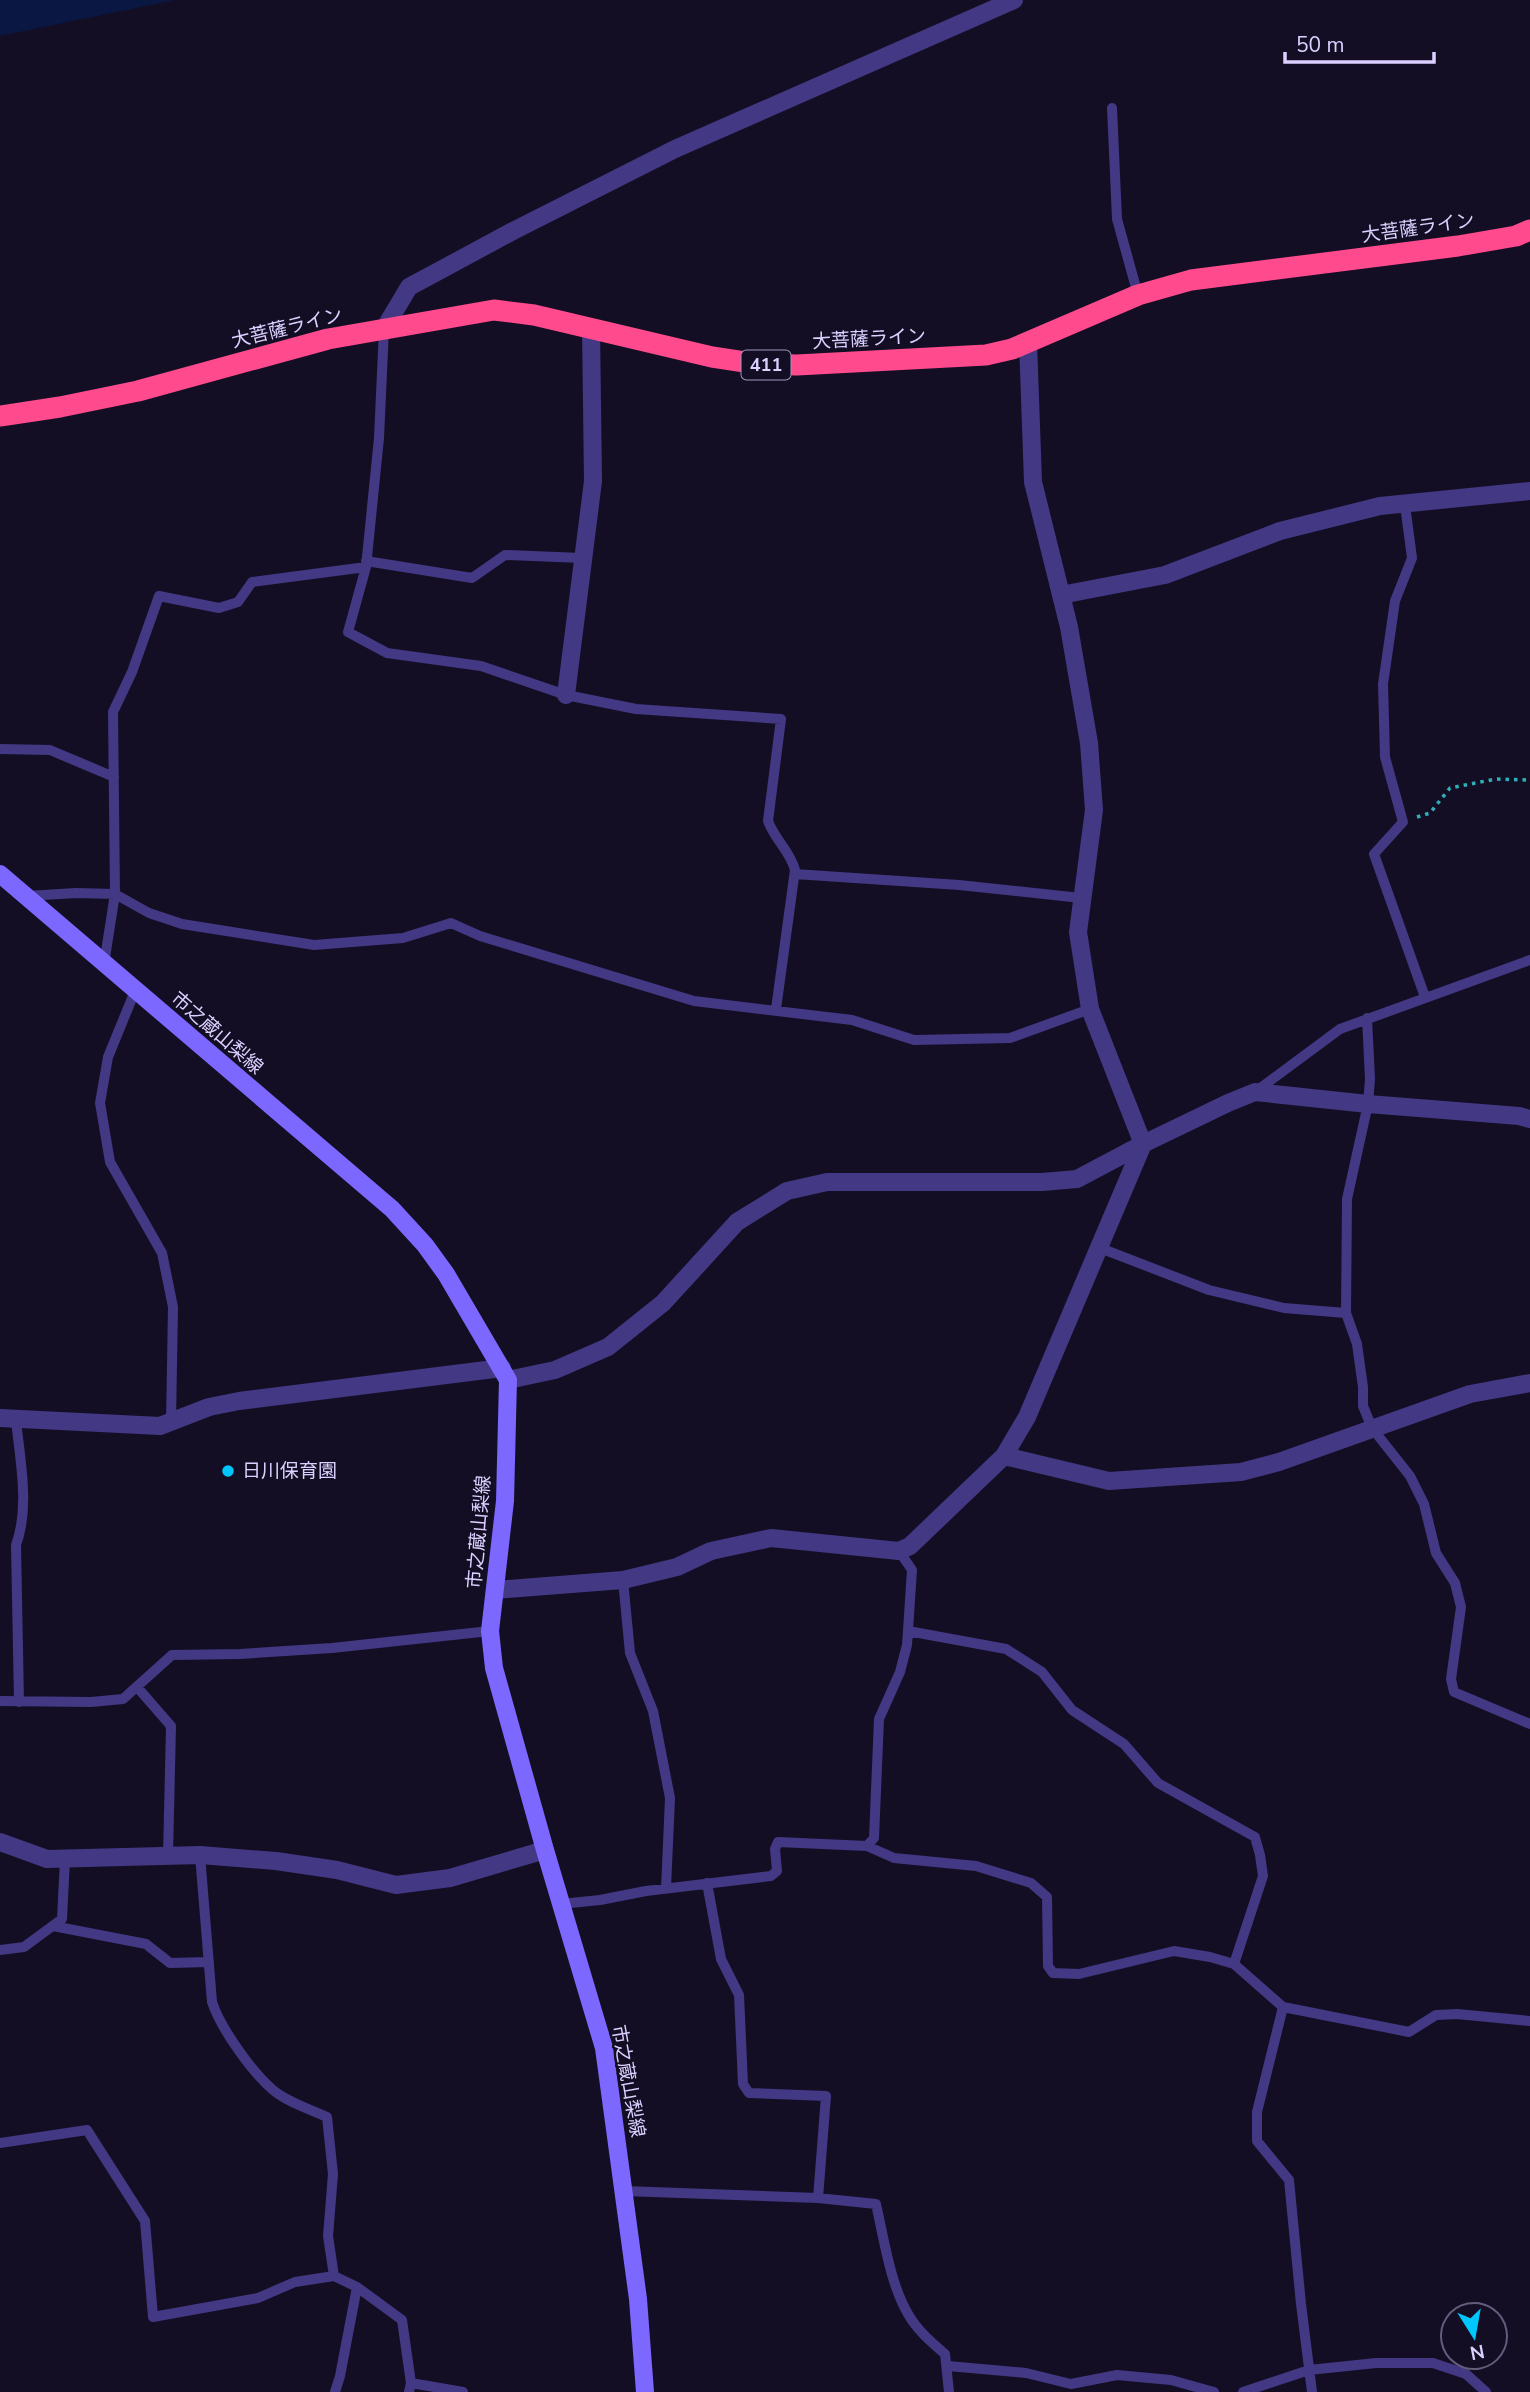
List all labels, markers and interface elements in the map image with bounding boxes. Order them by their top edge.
scale bar [1285,21,1434,65]
text: 50 m [1296,31,1345,59]
street label: 大菩薩ライン [1360,207,1476,249]
street label: 大菩薩ライン [229,302,345,354]
street label: 大菩薩ライン [811,323,927,355]
road number: 411 [742,351,790,380]
street label: 市之蔵山梨線 [165,986,269,1080]
place label: 日川保育園 [242,1458,337,1484]
marker: 日川保育園 [220,1463,236,1479]
street label: 市之蔵山梨線 [461,1474,497,1590]
street label: 市之蔵山梨線 [605,2023,651,2139]
north arrow [1439,2301,1509,2371]
text: N [1468,2338,1487,2366]

